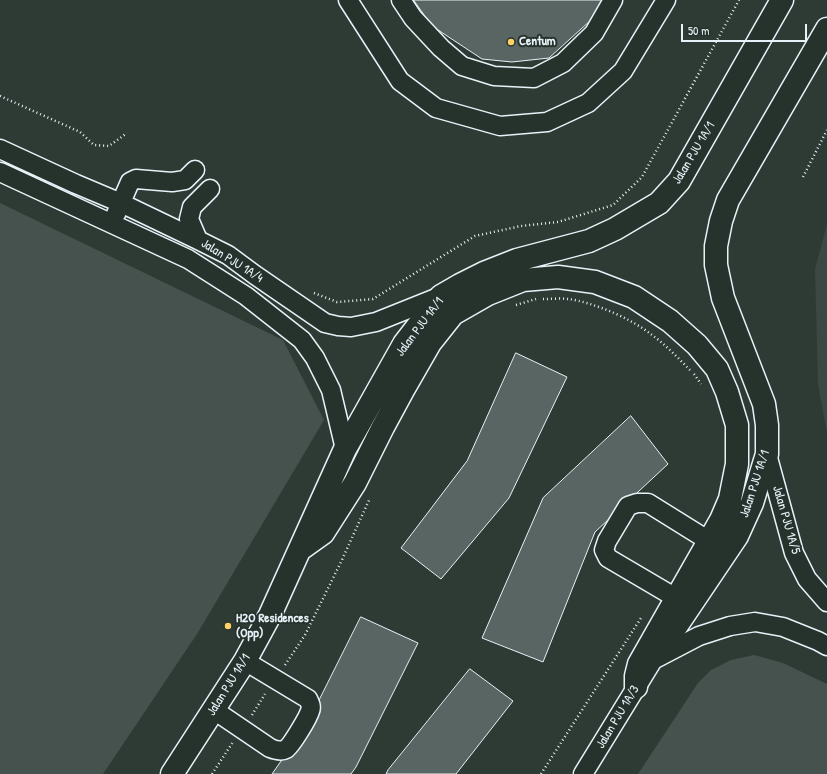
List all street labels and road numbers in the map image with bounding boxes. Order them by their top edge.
street label: Jalan PJU 1A/1 [669,119,719,187]
street label: Jalan PJU 1A/4 [198,236,266,286]
street label: Jalan PJU 1A/1 [393,294,447,360]
street label: Jalan PJU 1A/1 [737,448,773,520]
street label: Jalan PJU 1A/5 [769,484,803,556]
street label: Jalan PJU 1A/1 [204,651,254,719]
street label: Jalan PJU 1A/3 [593,683,643,751]

